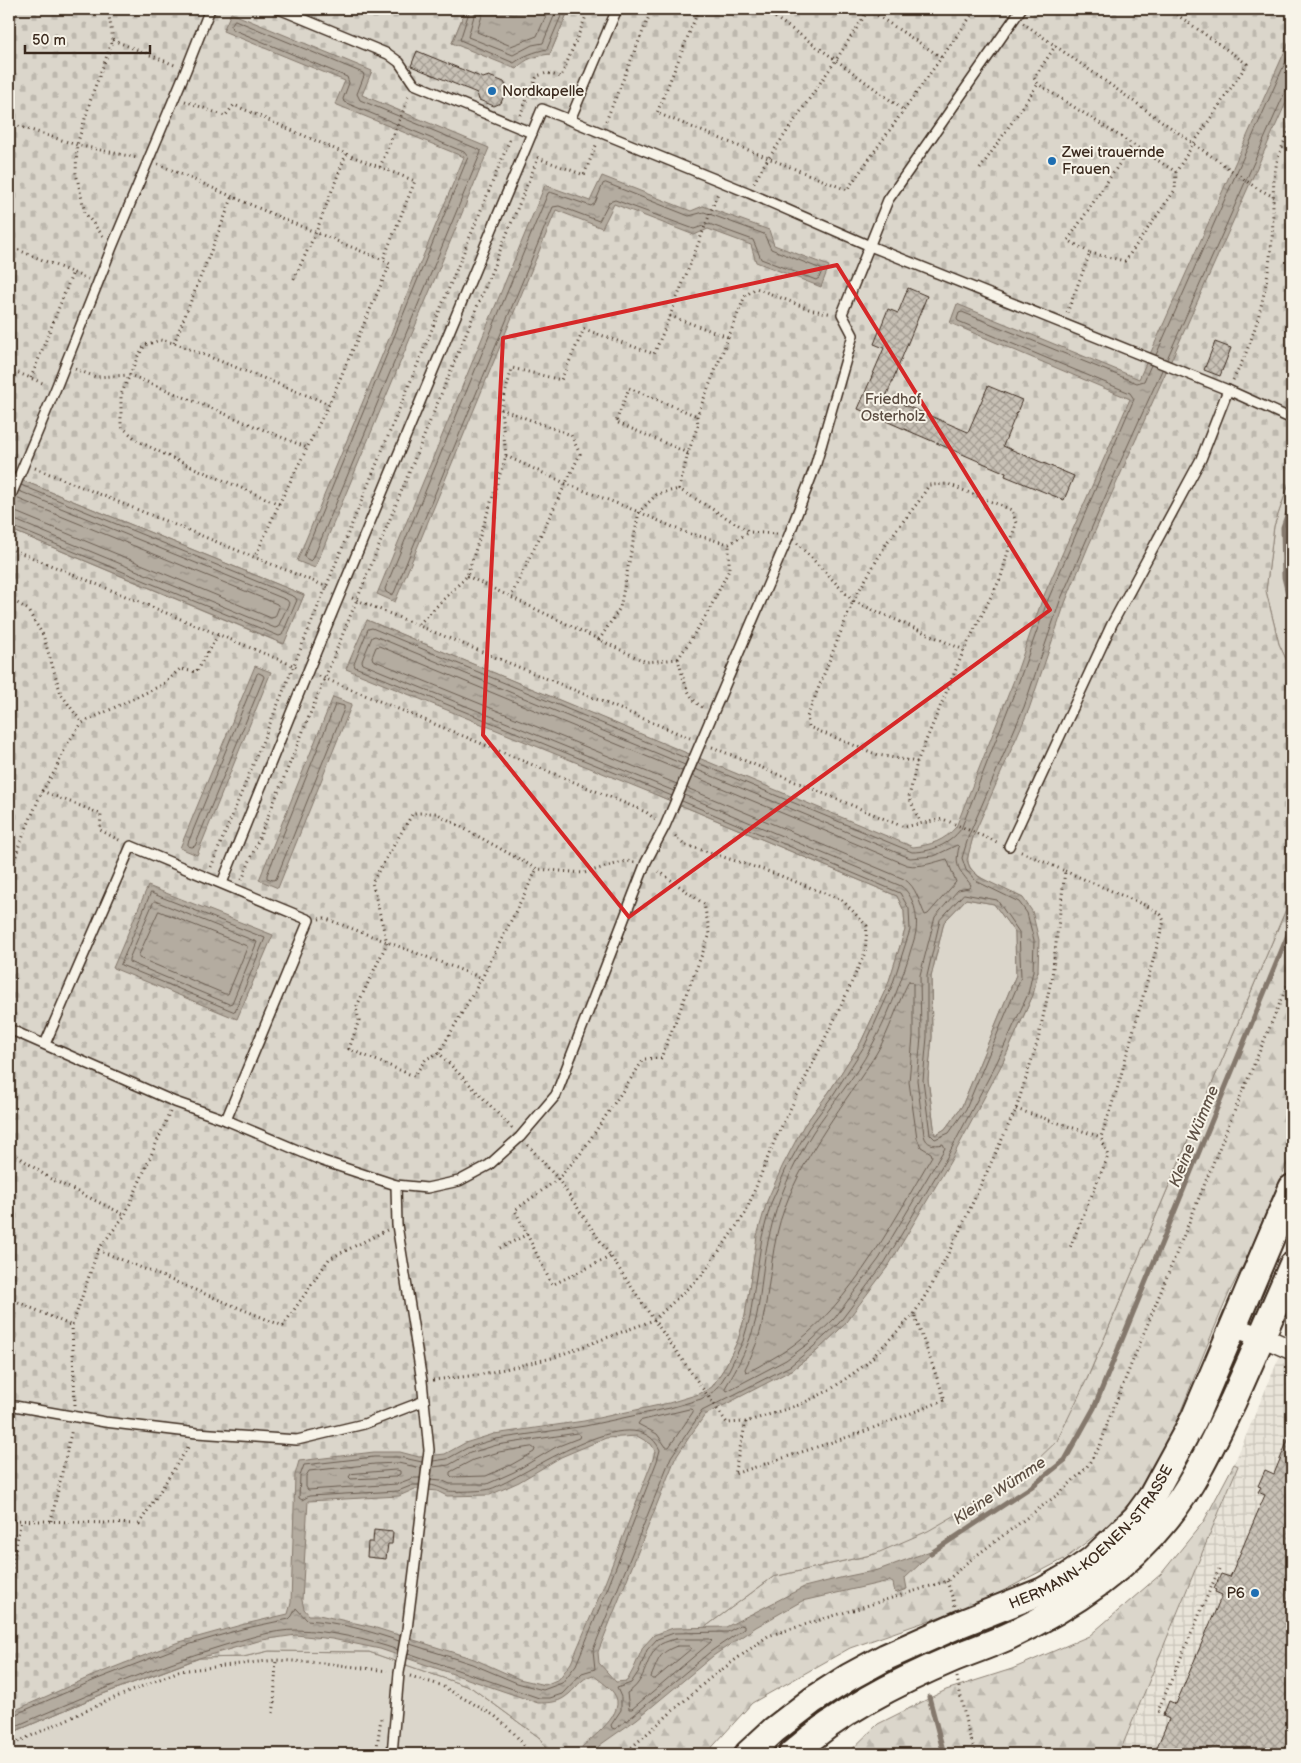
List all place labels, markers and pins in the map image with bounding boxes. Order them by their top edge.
place label: Nordkapelle [502,82,584,101]
marker: Nordkapelle [486,85,498,97]
place label: Zwei trauernde Frauen [1061,143,1165,179]
marker: Zwei trauernde Frauen [1046,155,1058,167]
place label: P6 [1226,1584,1245,1603]
marker: P6 [1249,1587,1261,1599]

